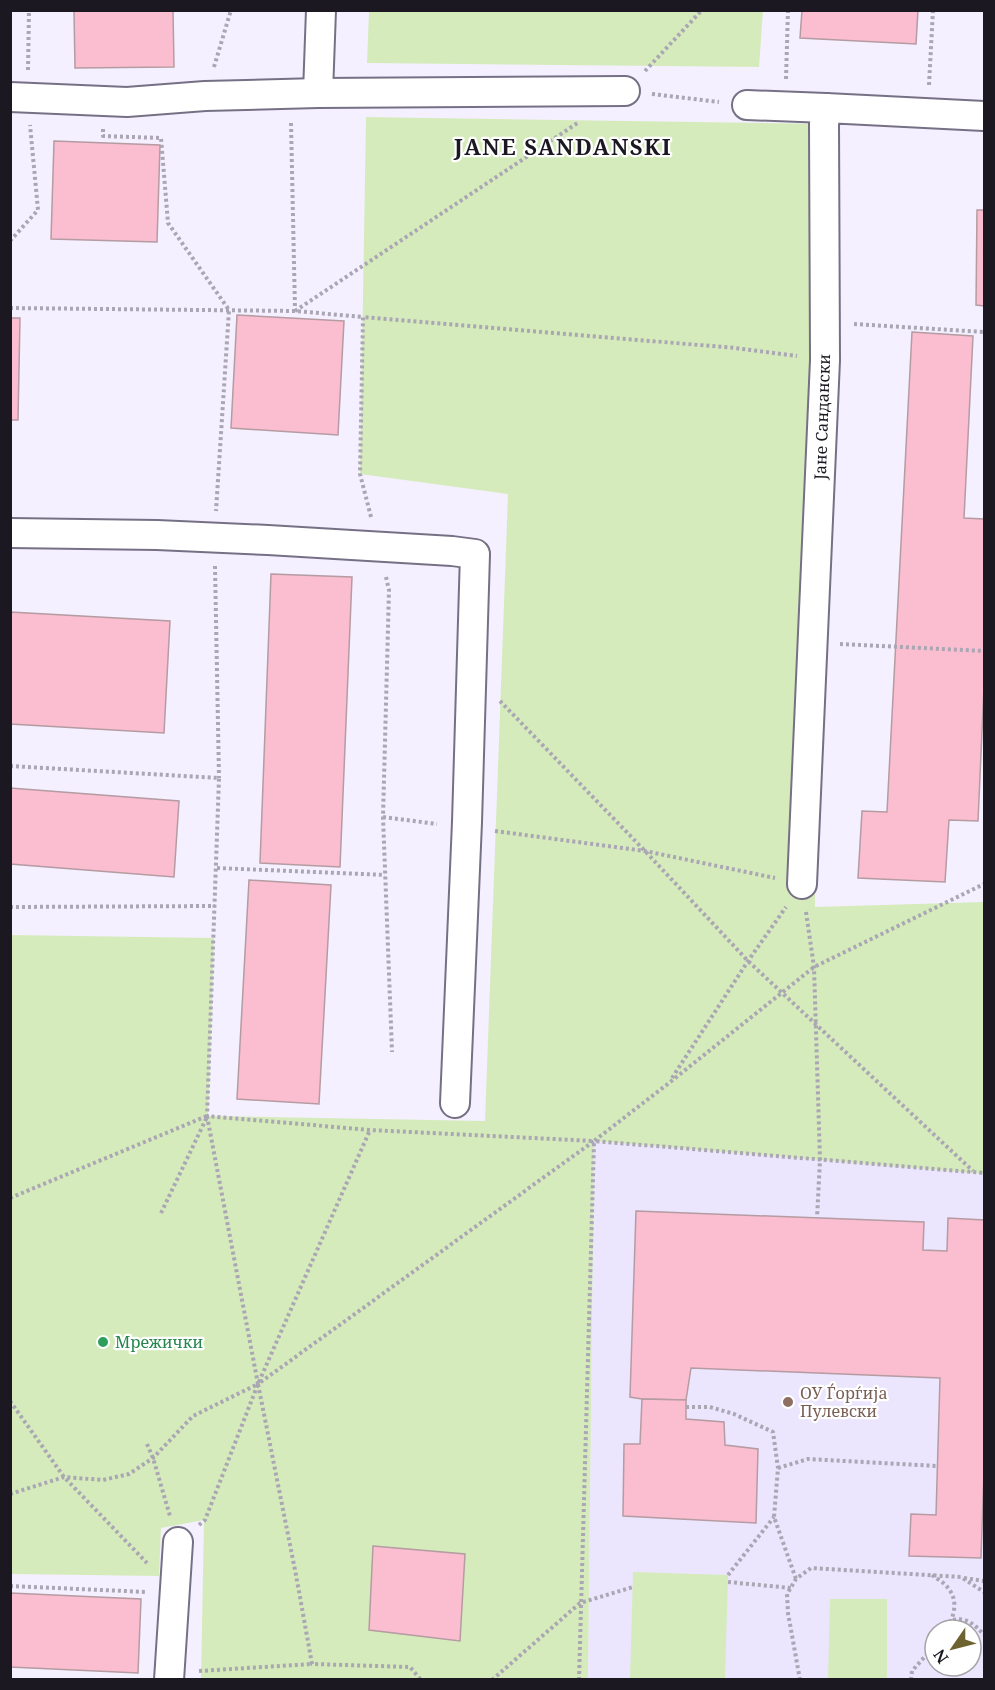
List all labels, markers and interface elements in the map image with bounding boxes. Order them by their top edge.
district label: JANE SANDANSKI [453,131,672,161]
street label: Јане Сандански [809,354,835,481]
place label: Мрежички [115,1331,203,1353]
marker: Мрежички [96,1335,110,1349]
place label: ОУ Ѓорѓија Пулевски [800,1382,888,1422]
marker: ОУ Ѓорѓија Пулевски [781,1395,795,1409]
north arrow [923,1618,983,1678]
text: N [928,1645,953,1668]

